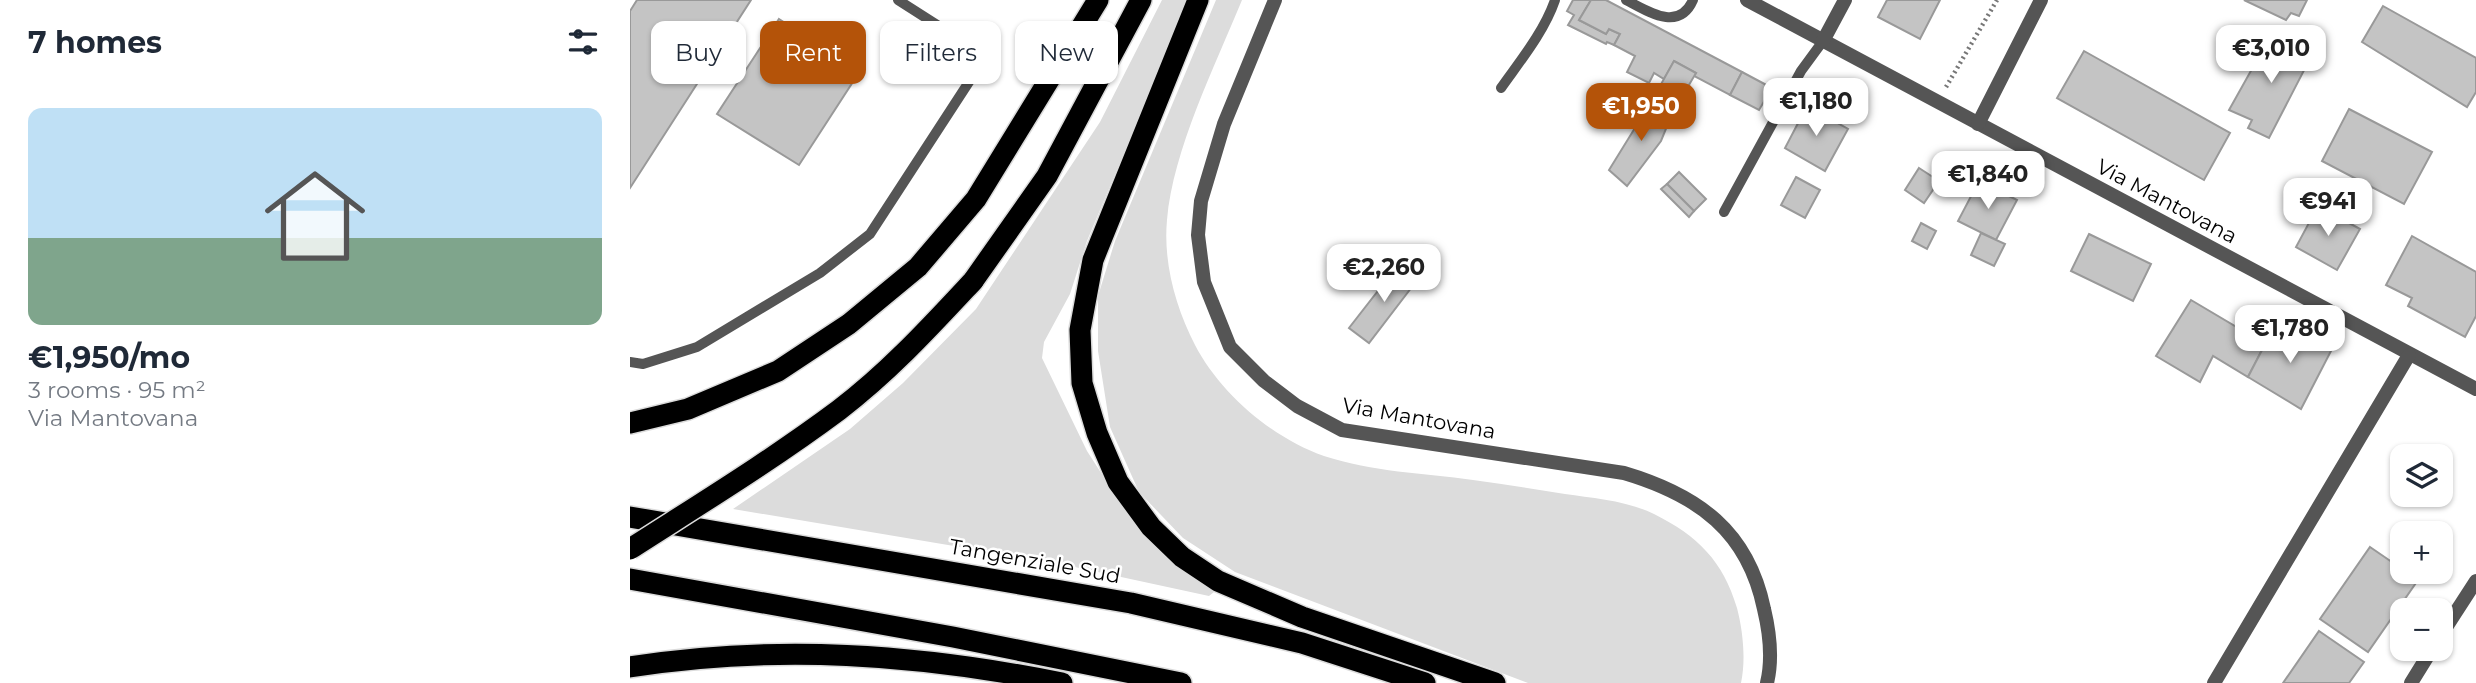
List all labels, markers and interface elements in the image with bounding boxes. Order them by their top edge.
chip: Buy [651,21,746,84]
chip: Rent [760,21,866,84]
chip: Filters [880,21,1001,84]
chip: New [1015,21,1118,84]
icon: filters [564,23,602,61]
text: 7 homes [28,24,162,61]
pin: €3,010 [2214,25,2328,85]
text: €3,010 [2232,34,2310,62]
pin: €1,180 [1759,78,1873,138]
pin: €1,950 [1584,83,1698,143]
text: €1,180 [1779,87,1853,115]
text: €1,950 [1602,92,1680,120]
pin: €1,840 [1931,152,2045,211]
icon: home [252,153,378,279]
street label: Via Mantovana [2093,153,2241,249]
text: €1,840 [1948,160,2028,188]
pin: €941 [2287,178,2369,238]
text: €941 [2299,187,2357,215]
pin: €2,260 [1327,244,1441,304]
text: €2,260 [1343,253,1425,281]
pin: €1,780 [2233,306,2347,365]
text: €1,780 [2251,314,2329,342]
text: €1,950/mo [28,339,190,376]
text: 3 rooms · 95 m² [28,376,206,404]
street label: Via Mantovana [1340,392,1498,444]
text: Via Mantovana [28,404,198,432]
map controls [2390,444,2453,661]
button: layers [2390,444,2453,507]
button: + [2390,521,2453,584]
street label: Tangenziale Sud [948,534,1122,588]
button: − [2390,598,2453,661]

